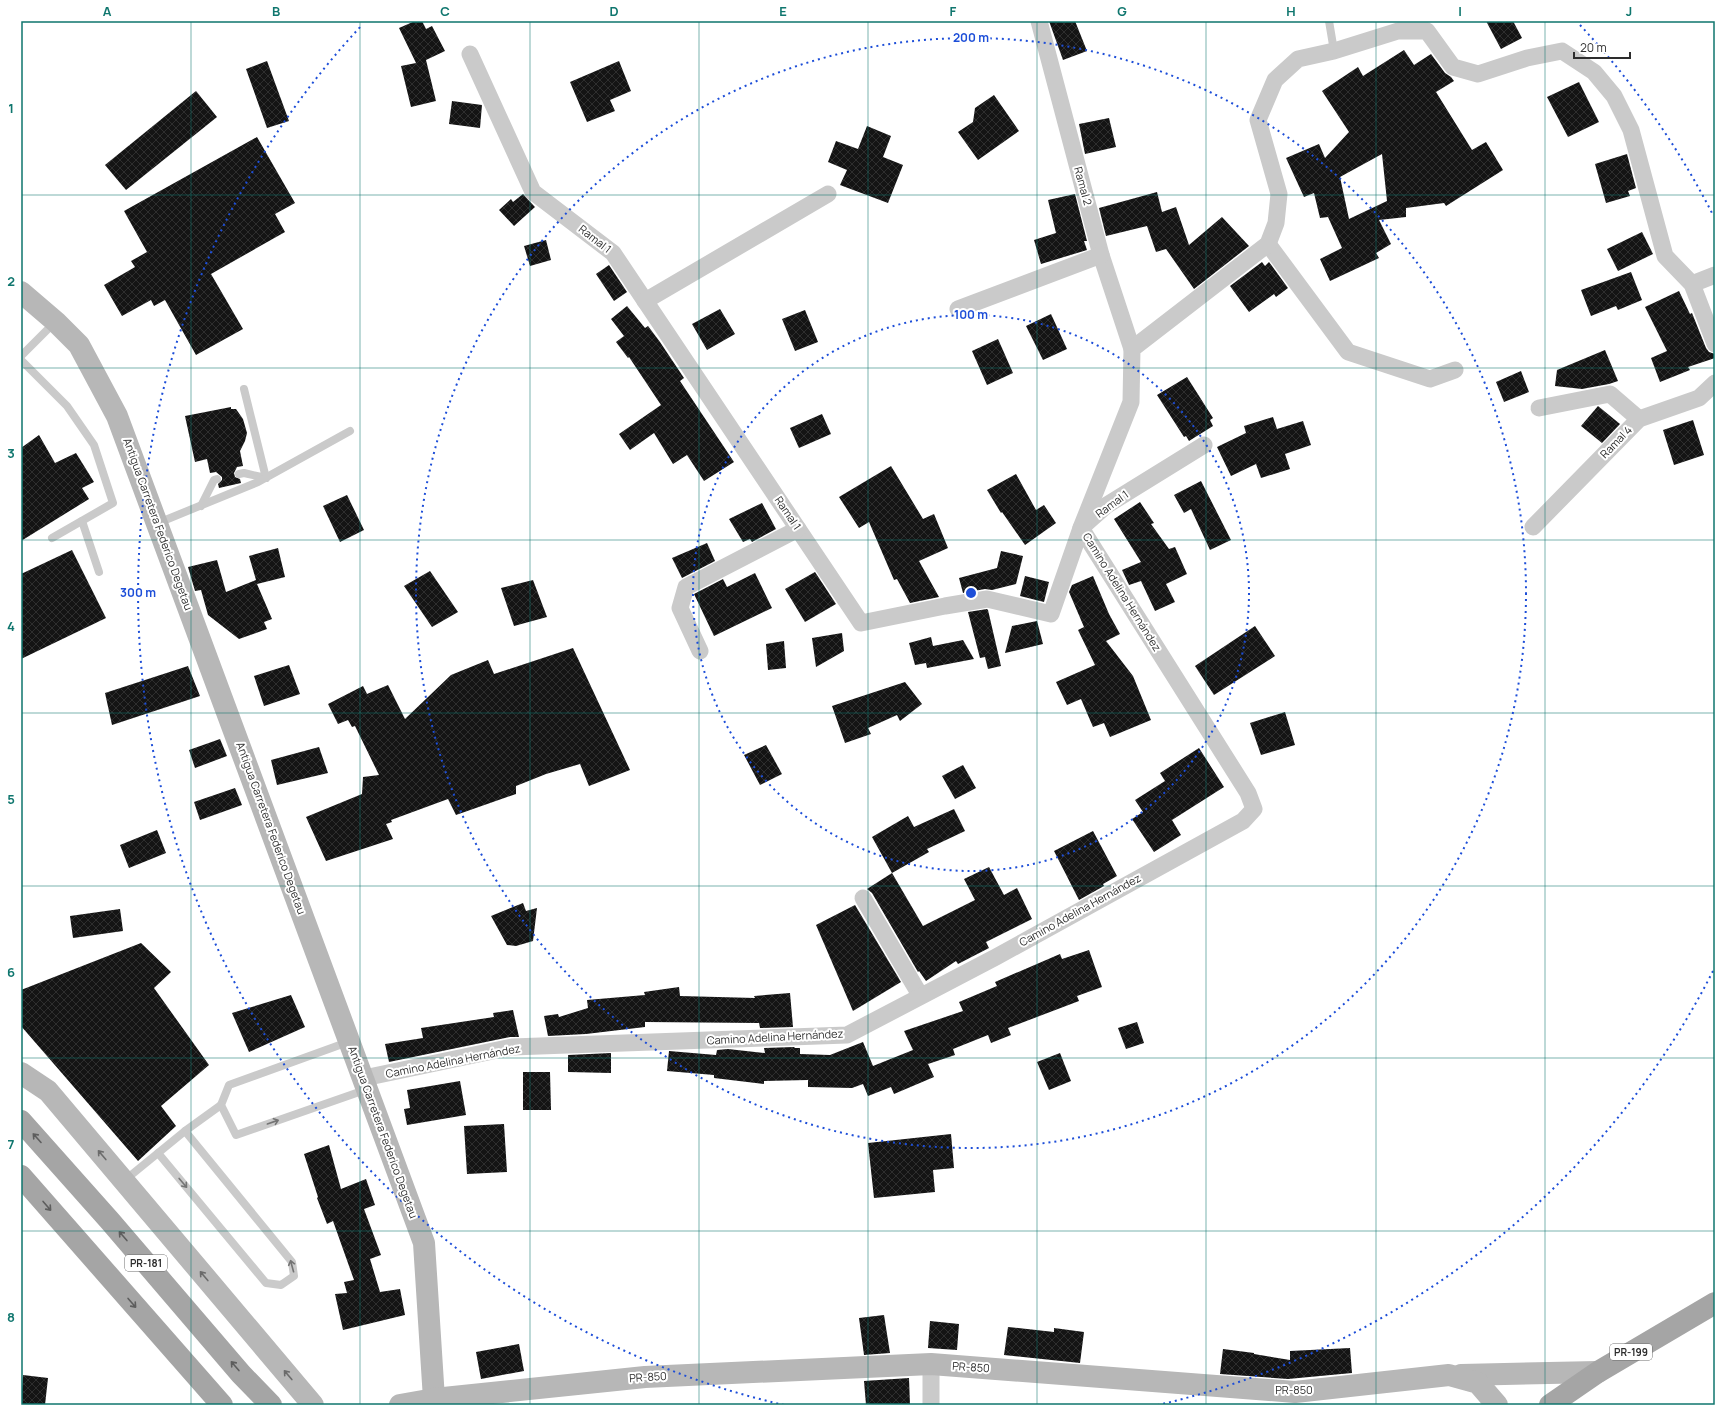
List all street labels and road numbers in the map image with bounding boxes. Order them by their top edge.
street label: Ramal 2 [1071,165,1096,207]
street label: Ramal 1 [576,221,615,256]
street label: Ramal 4 [1596,422,1635,461]
street label: Antigua Carretera Federico Degetau [120,436,197,612]
street label: Ramal 1 [1092,486,1131,521]
street label: Ramal 1 [772,493,805,532]
street label: Camino Adelina Hernández [1080,530,1165,654]
street label: Antigua Carretera Federico Degetau [233,740,310,916]
street label: Camino Adelina Hernández [1016,870,1143,949]
street label: Camino Adelina Hernández [706,1025,844,1048]
street label: Camino Adelina Hernández [384,1040,522,1081]
street label: Antigua Carretera Federico Degetau [345,1044,422,1220]
road number: PR-181 [125,1255,167,1271]
road number: PR-199 [1610,1344,1652,1360]
street label: PR-850 [952,1358,990,1375]
street label: PR-850 [629,1368,667,1385]
street label: PR-850 [1275,1382,1313,1397]

